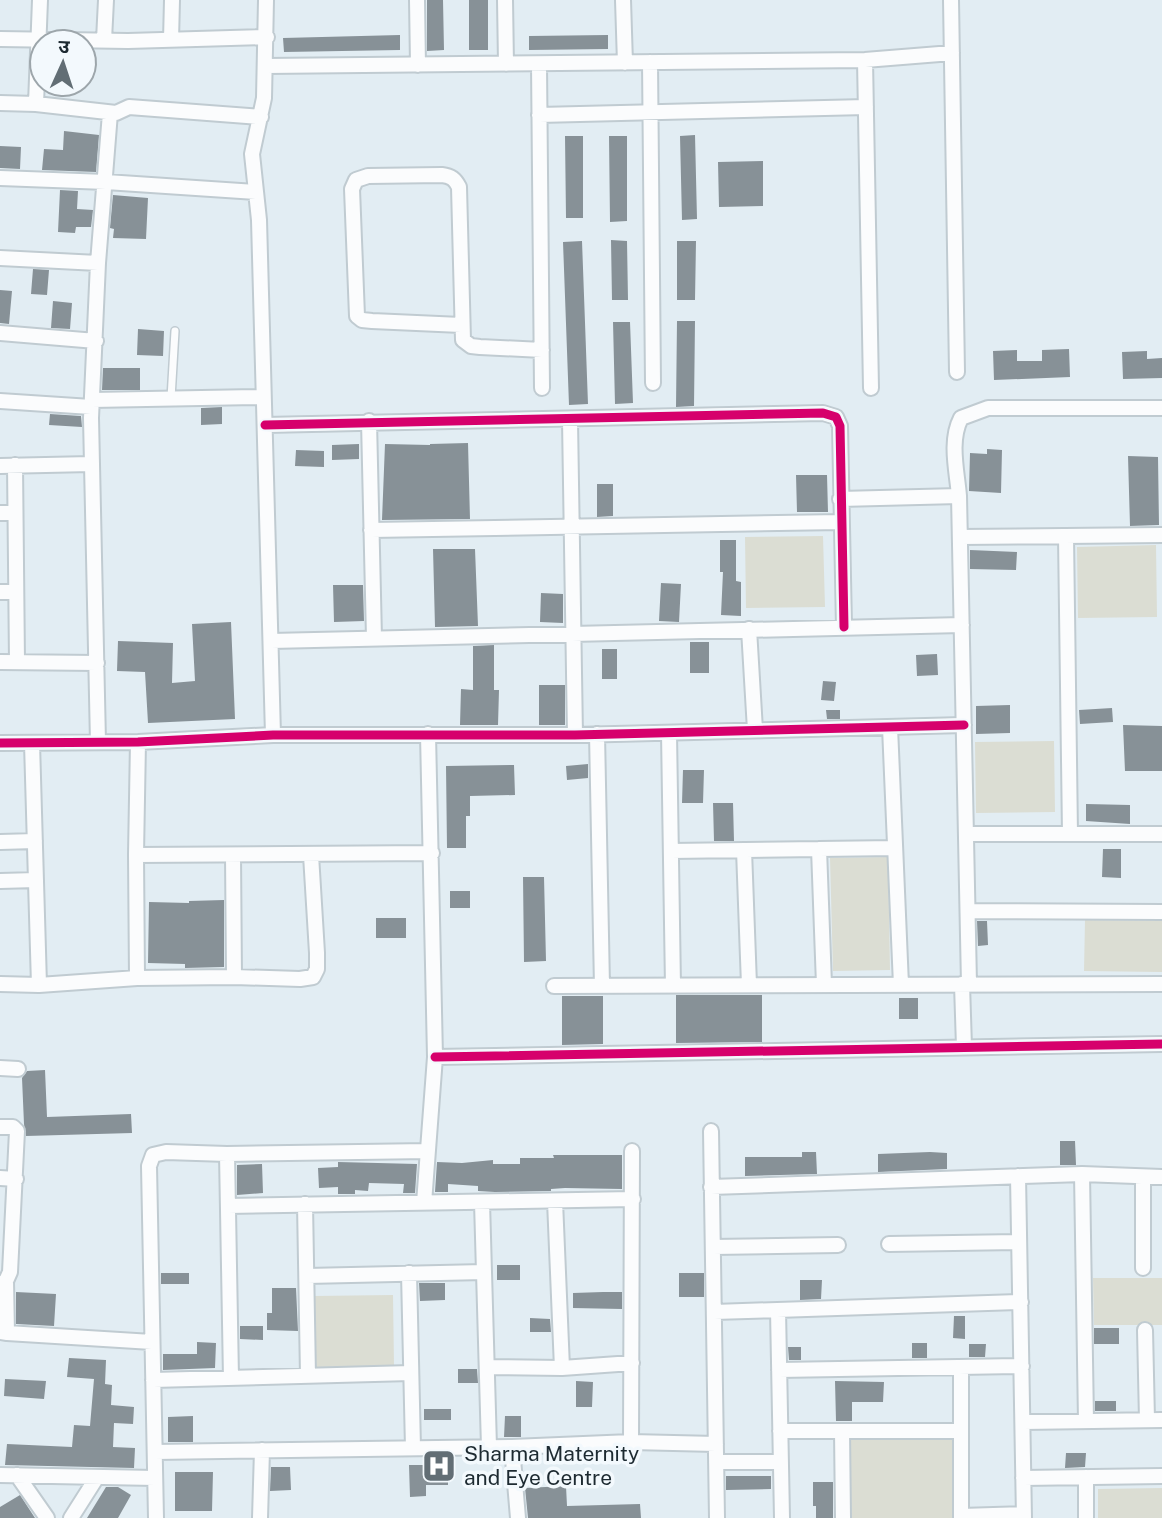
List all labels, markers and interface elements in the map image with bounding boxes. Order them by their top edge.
north arrow [28,28,98,98]
text: उ [58,35,71,57]
place label: Sharma Maternity and Eye Centre [464,1441,639,1490]
hospital icon: Sharma Maternity and Eye Centre [420,1447,458,1485]

